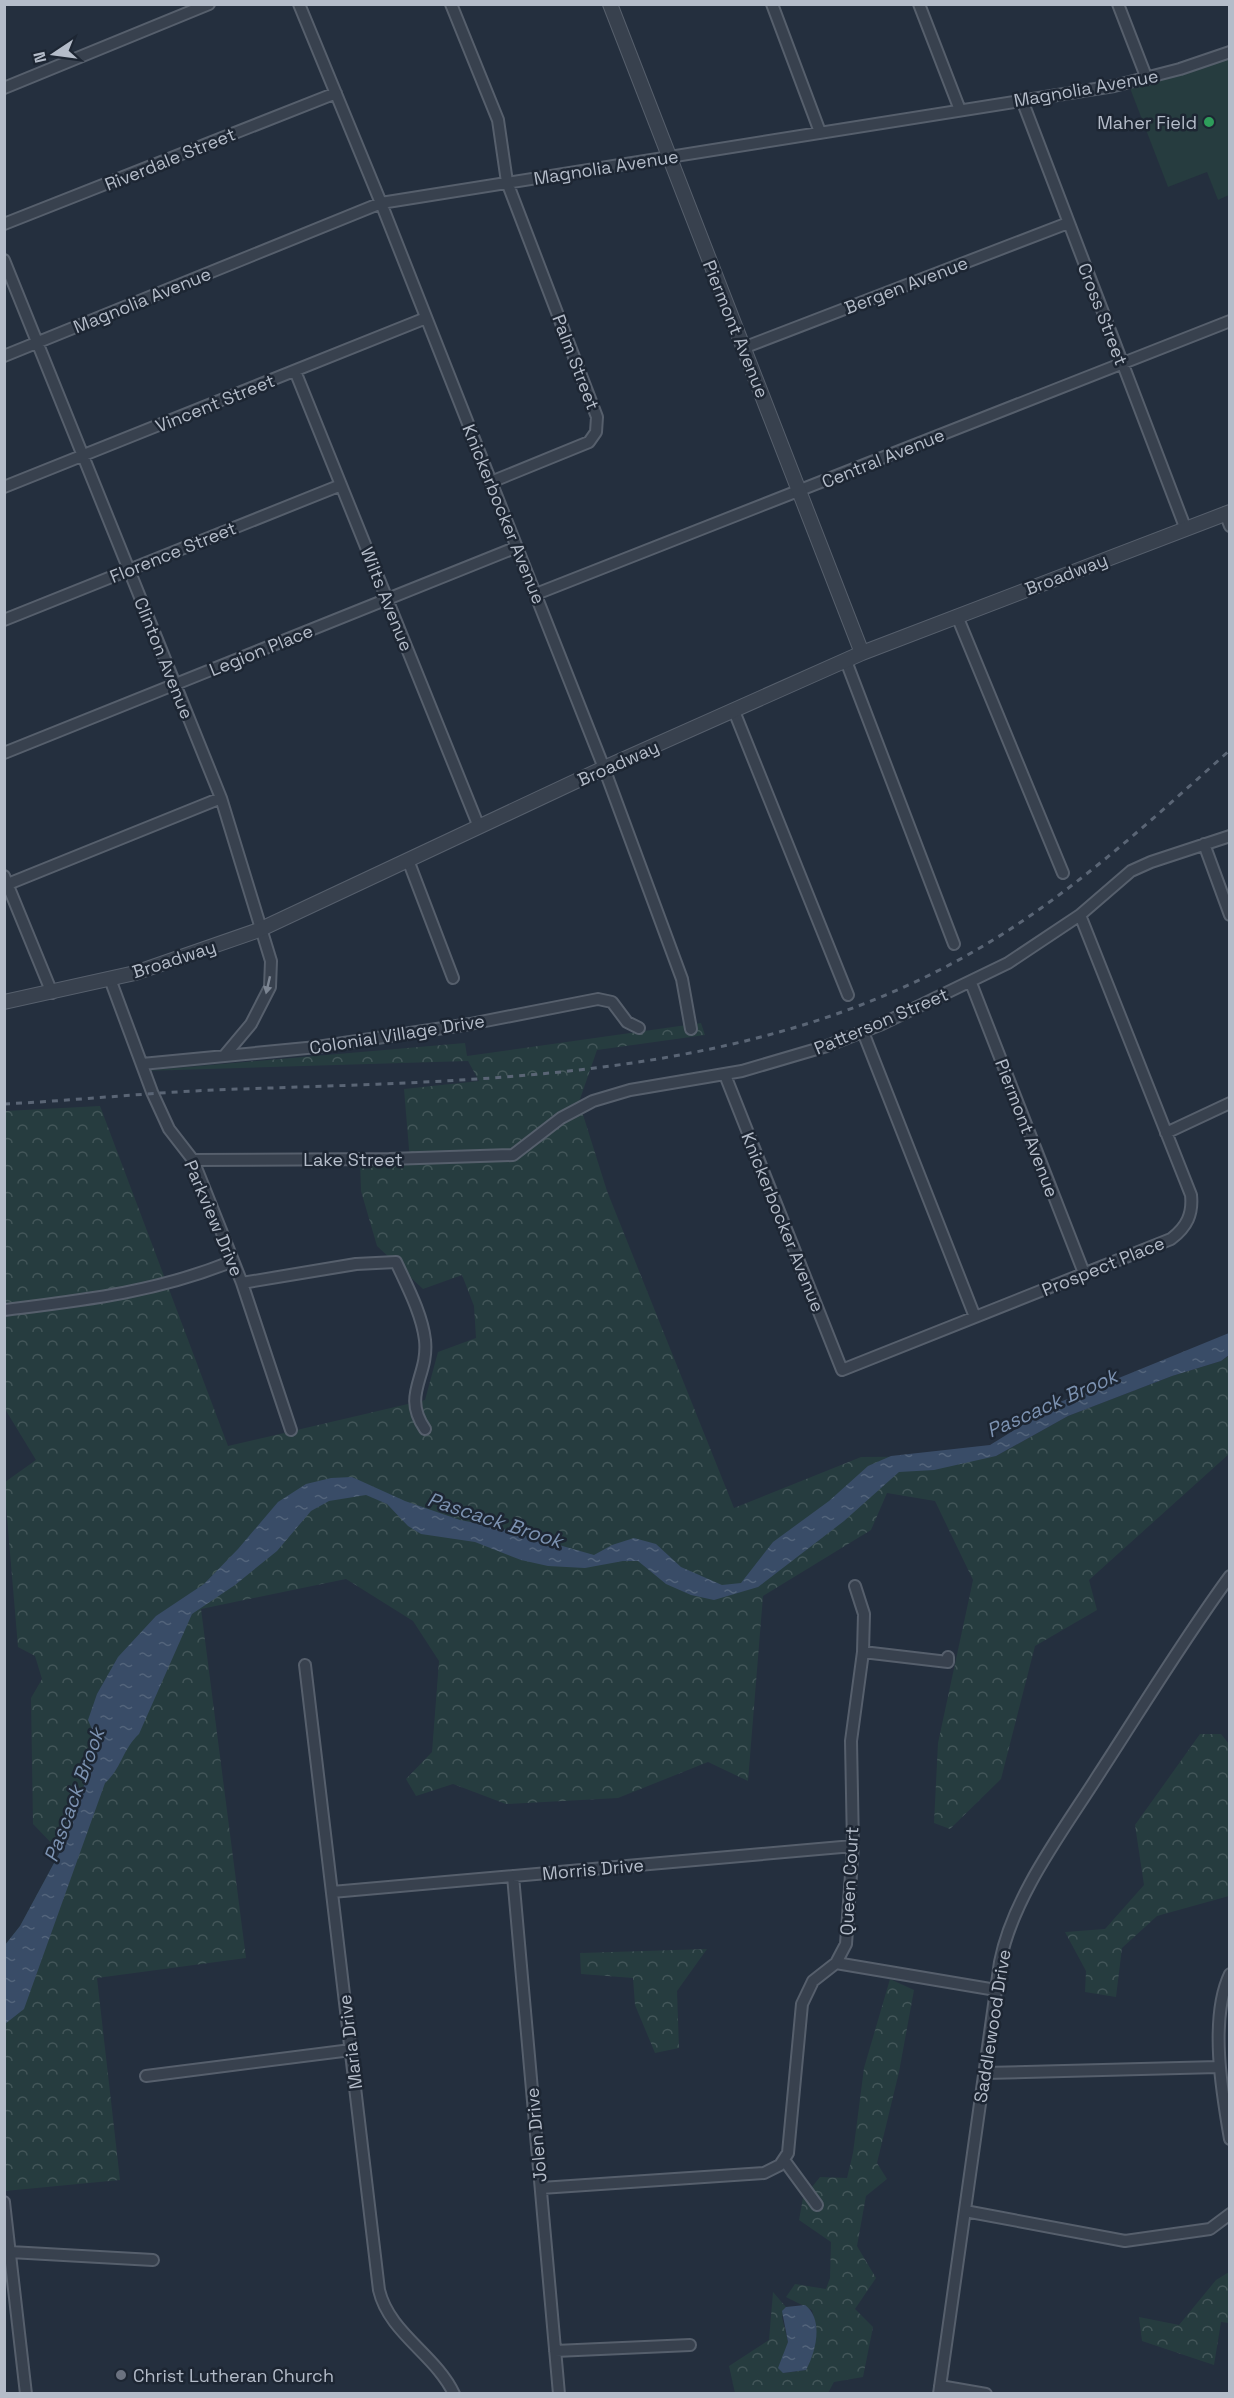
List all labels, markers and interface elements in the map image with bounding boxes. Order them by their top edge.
north arrow [24,24,84,84]
text: N [28,50,51,65]
street label: Magnolia Avenue [1012,64,1160,112]
place label: Maher Field [1097,111,1197,134]
marker: Maher Field [1202,115,1216,129]
street label: Riverdale Street [101,122,239,196]
street label: Magnolia Avenue [532,144,680,190]
street label: Bergen Avenue [841,251,971,319]
street label: Piermont Avenue [698,257,774,401]
street label: Cross Street [1073,260,1133,368]
street label: Magnolia Avenue [70,262,214,338]
street label: Palm Street [547,311,605,413]
street label: Vincent Street [152,369,278,437]
street label: Knickerbocker Avenue [457,421,551,607]
street label: Central Avenue [818,423,948,493]
street label: Florence Street [106,516,240,588]
street label: Wilts Avenue [356,544,418,654]
street label: Broadway [1021,548,1111,600]
street label: Clinton Avenue [129,594,199,722]
street label: Legion Place [206,619,316,681]
street label: Broadway [574,735,662,791]
street label: Broadway [129,935,219,983]
one-way arrow [263,976,273,994]
street label: Patterson Street [810,982,952,1060]
street label: Colonial Village Drive [308,1009,486,1059]
street label: Piermont Avenue [990,1056,1064,1200]
street label: Knickerbocker Avenue [736,1129,830,1315]
street label: Lake Street [303,1148,403,1171]
street label: Parkview Drive [179,1156,249,1280]
street label: Prospect Place [1038,1231,1168,1301]
water label: Pascack Brook [982,1362,1124,1443]
water label: Pascack Brook [424,1486,568,1555]
water label: Pascack Brook [38,1722,111,1866]
street label: Queen Court [835,1826,863,1936]
street label: Morris Drive [541,1853,645,1885]
street label: Saddlewood Drive [969,1948,1015,2104]
street label: Maria Drive [333,1993,367,2091]
street label: Jolen Drive [520,2087,552,2183]
place label: Christ Lutheran Church [133,2364,334,2387]
marker: Christ Lutheran Church [114,2368,128,2382]

